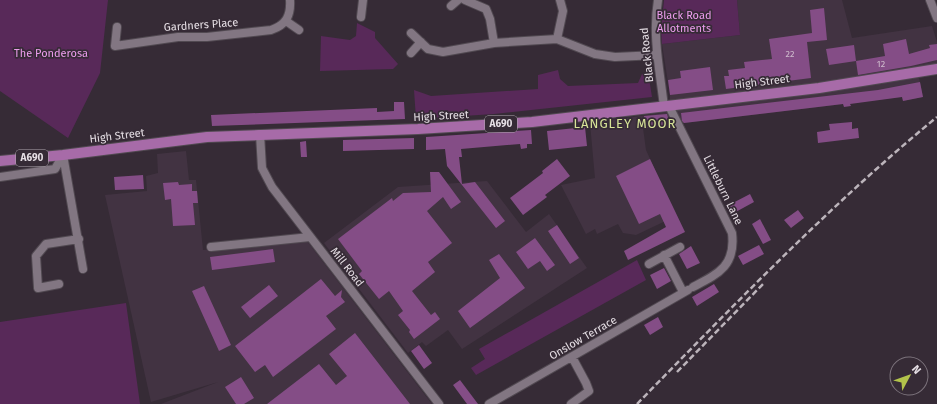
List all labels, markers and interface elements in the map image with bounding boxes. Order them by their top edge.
park label: Black Road Allotments [656,9,712,35]
street label: Gardners Place [163,16,239,34]
street label: Black Road [638,27,656,83]
park label: The Ponderosa [14,47,88,60]
house number: 22 [786,49,794,59]
house number: 12 [877,59,885,69]
street label: High Street [734,72,790,92]
street label: High Street [413,108,469,124]
road number: A690 [485,116,517,132]
district label: LANGLEY MOOR [574,116,676,131]
street label: High Street [89,126,145,146]
road number: A690 [16,150,48,166]
street label: Littleburn Lane [701,153,745,227]
street label: Mill Road [328,245,366,289]
street label: Onslow Terrace [547,313,619,363]
north arrow [889,356,929,396]
text: N [909,363,923,377]

